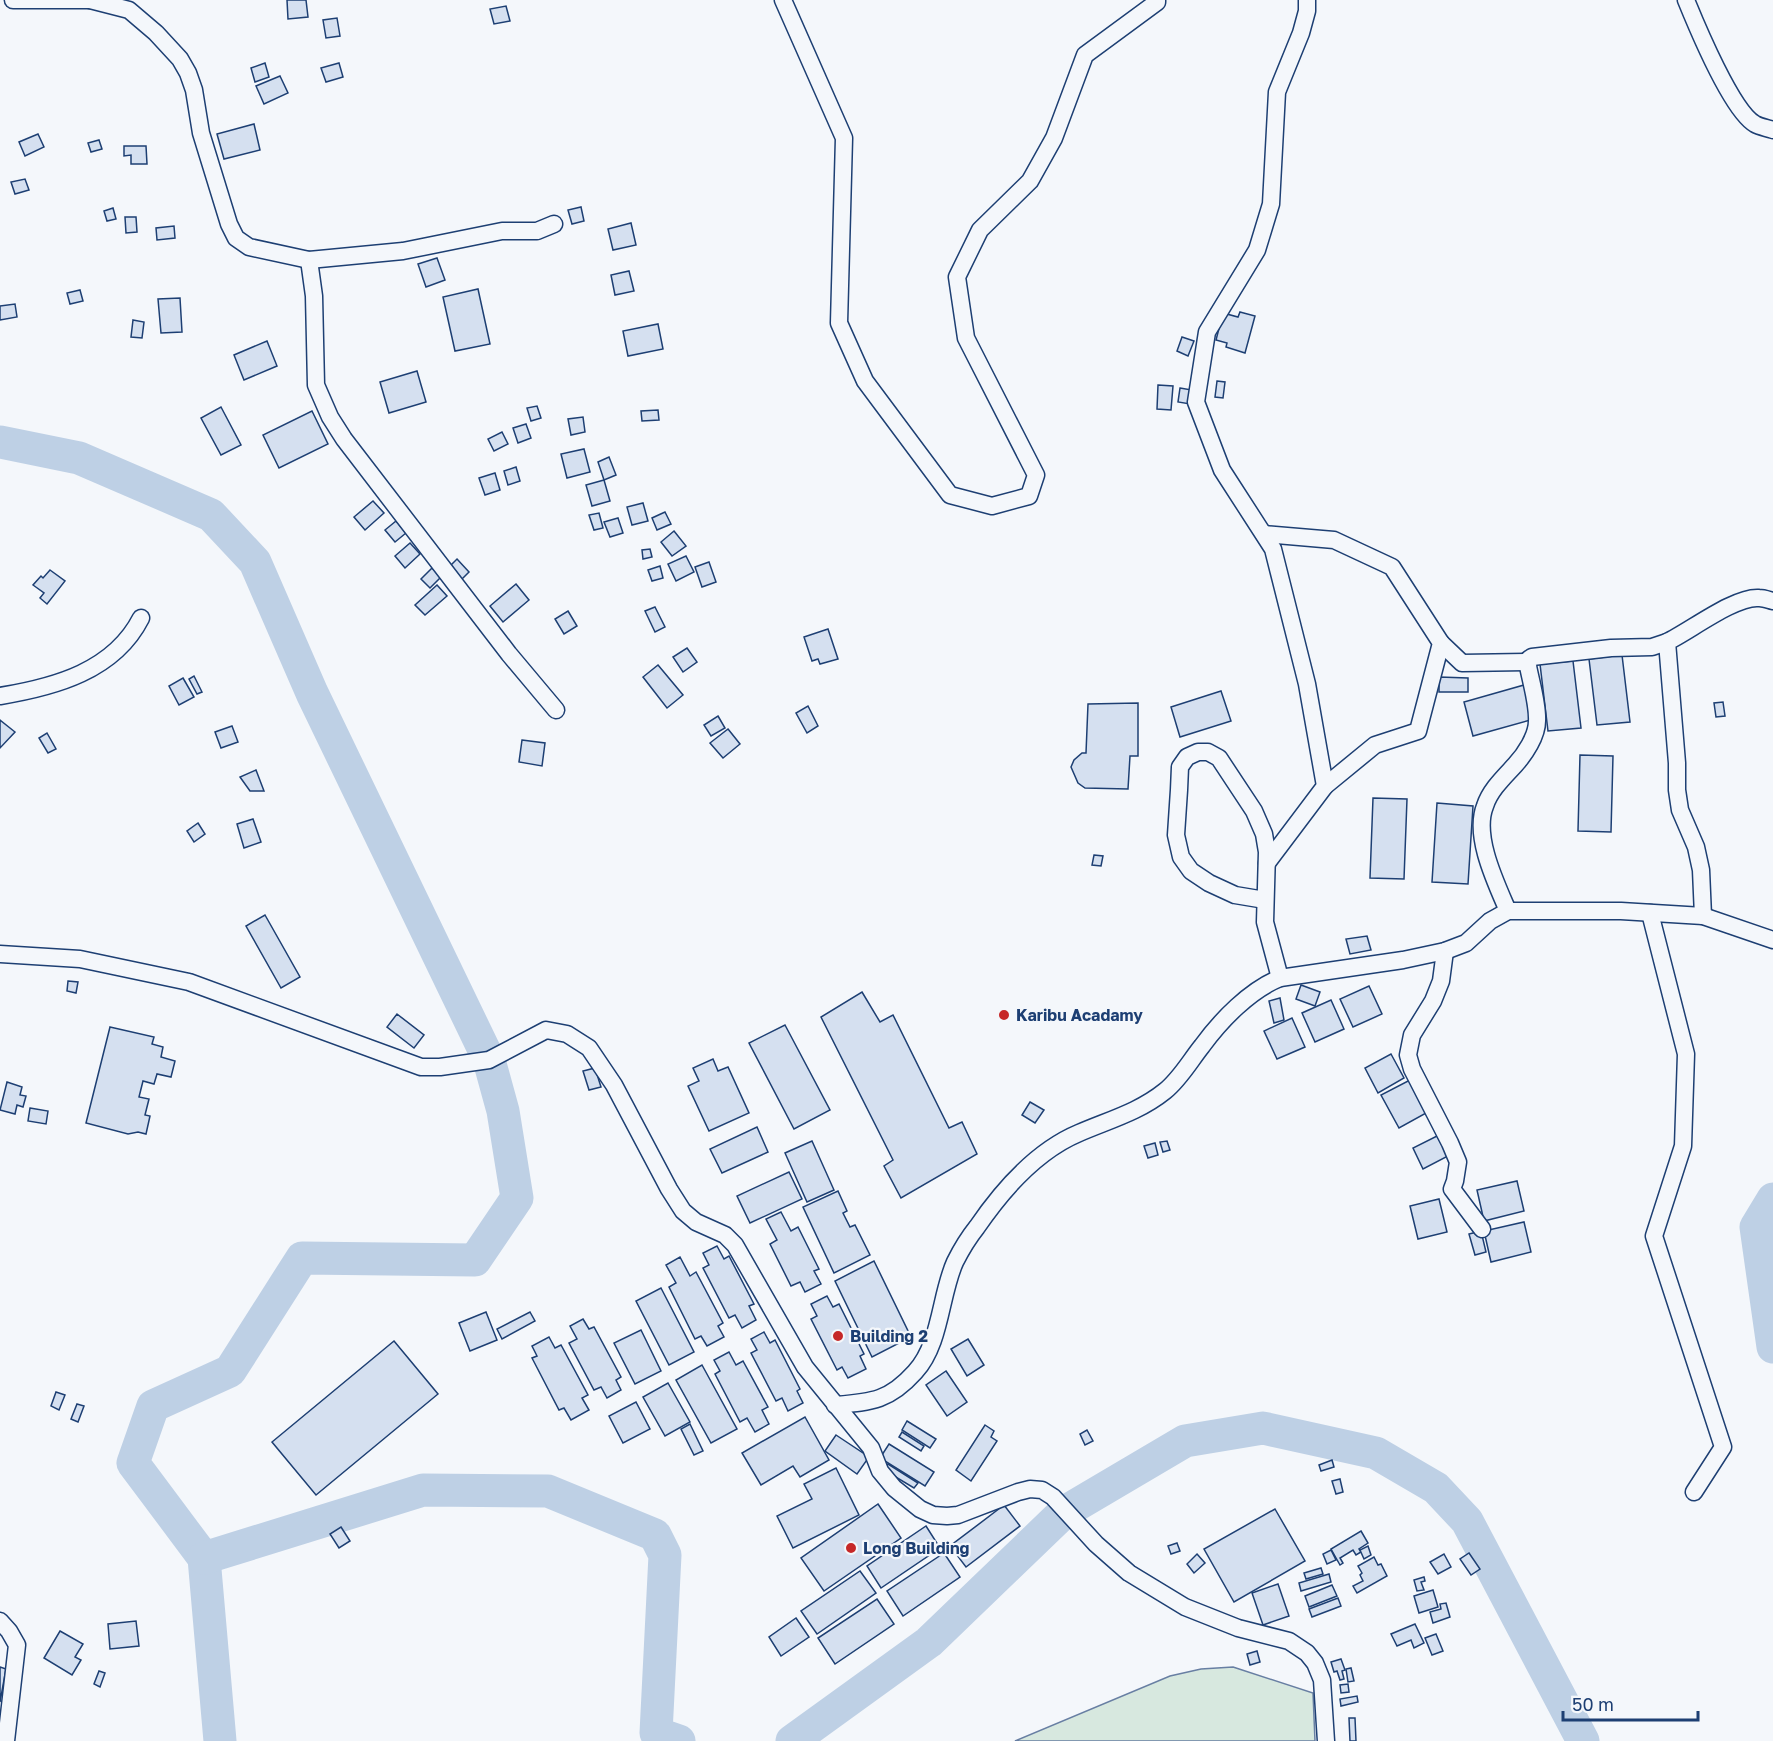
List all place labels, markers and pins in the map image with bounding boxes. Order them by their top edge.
place label: Karibu Acadamy [1016,1005,1143,1025]
marker: Karibu Acadamy [997,1008,1011,1022]
place label: Building 2 [850,1326,928,1346]
marker: Building 2 [831,1329,845,1343]
place label: Long Building [863,1538,970,1558]
marker: Long Building [844,1541,858,1555]

